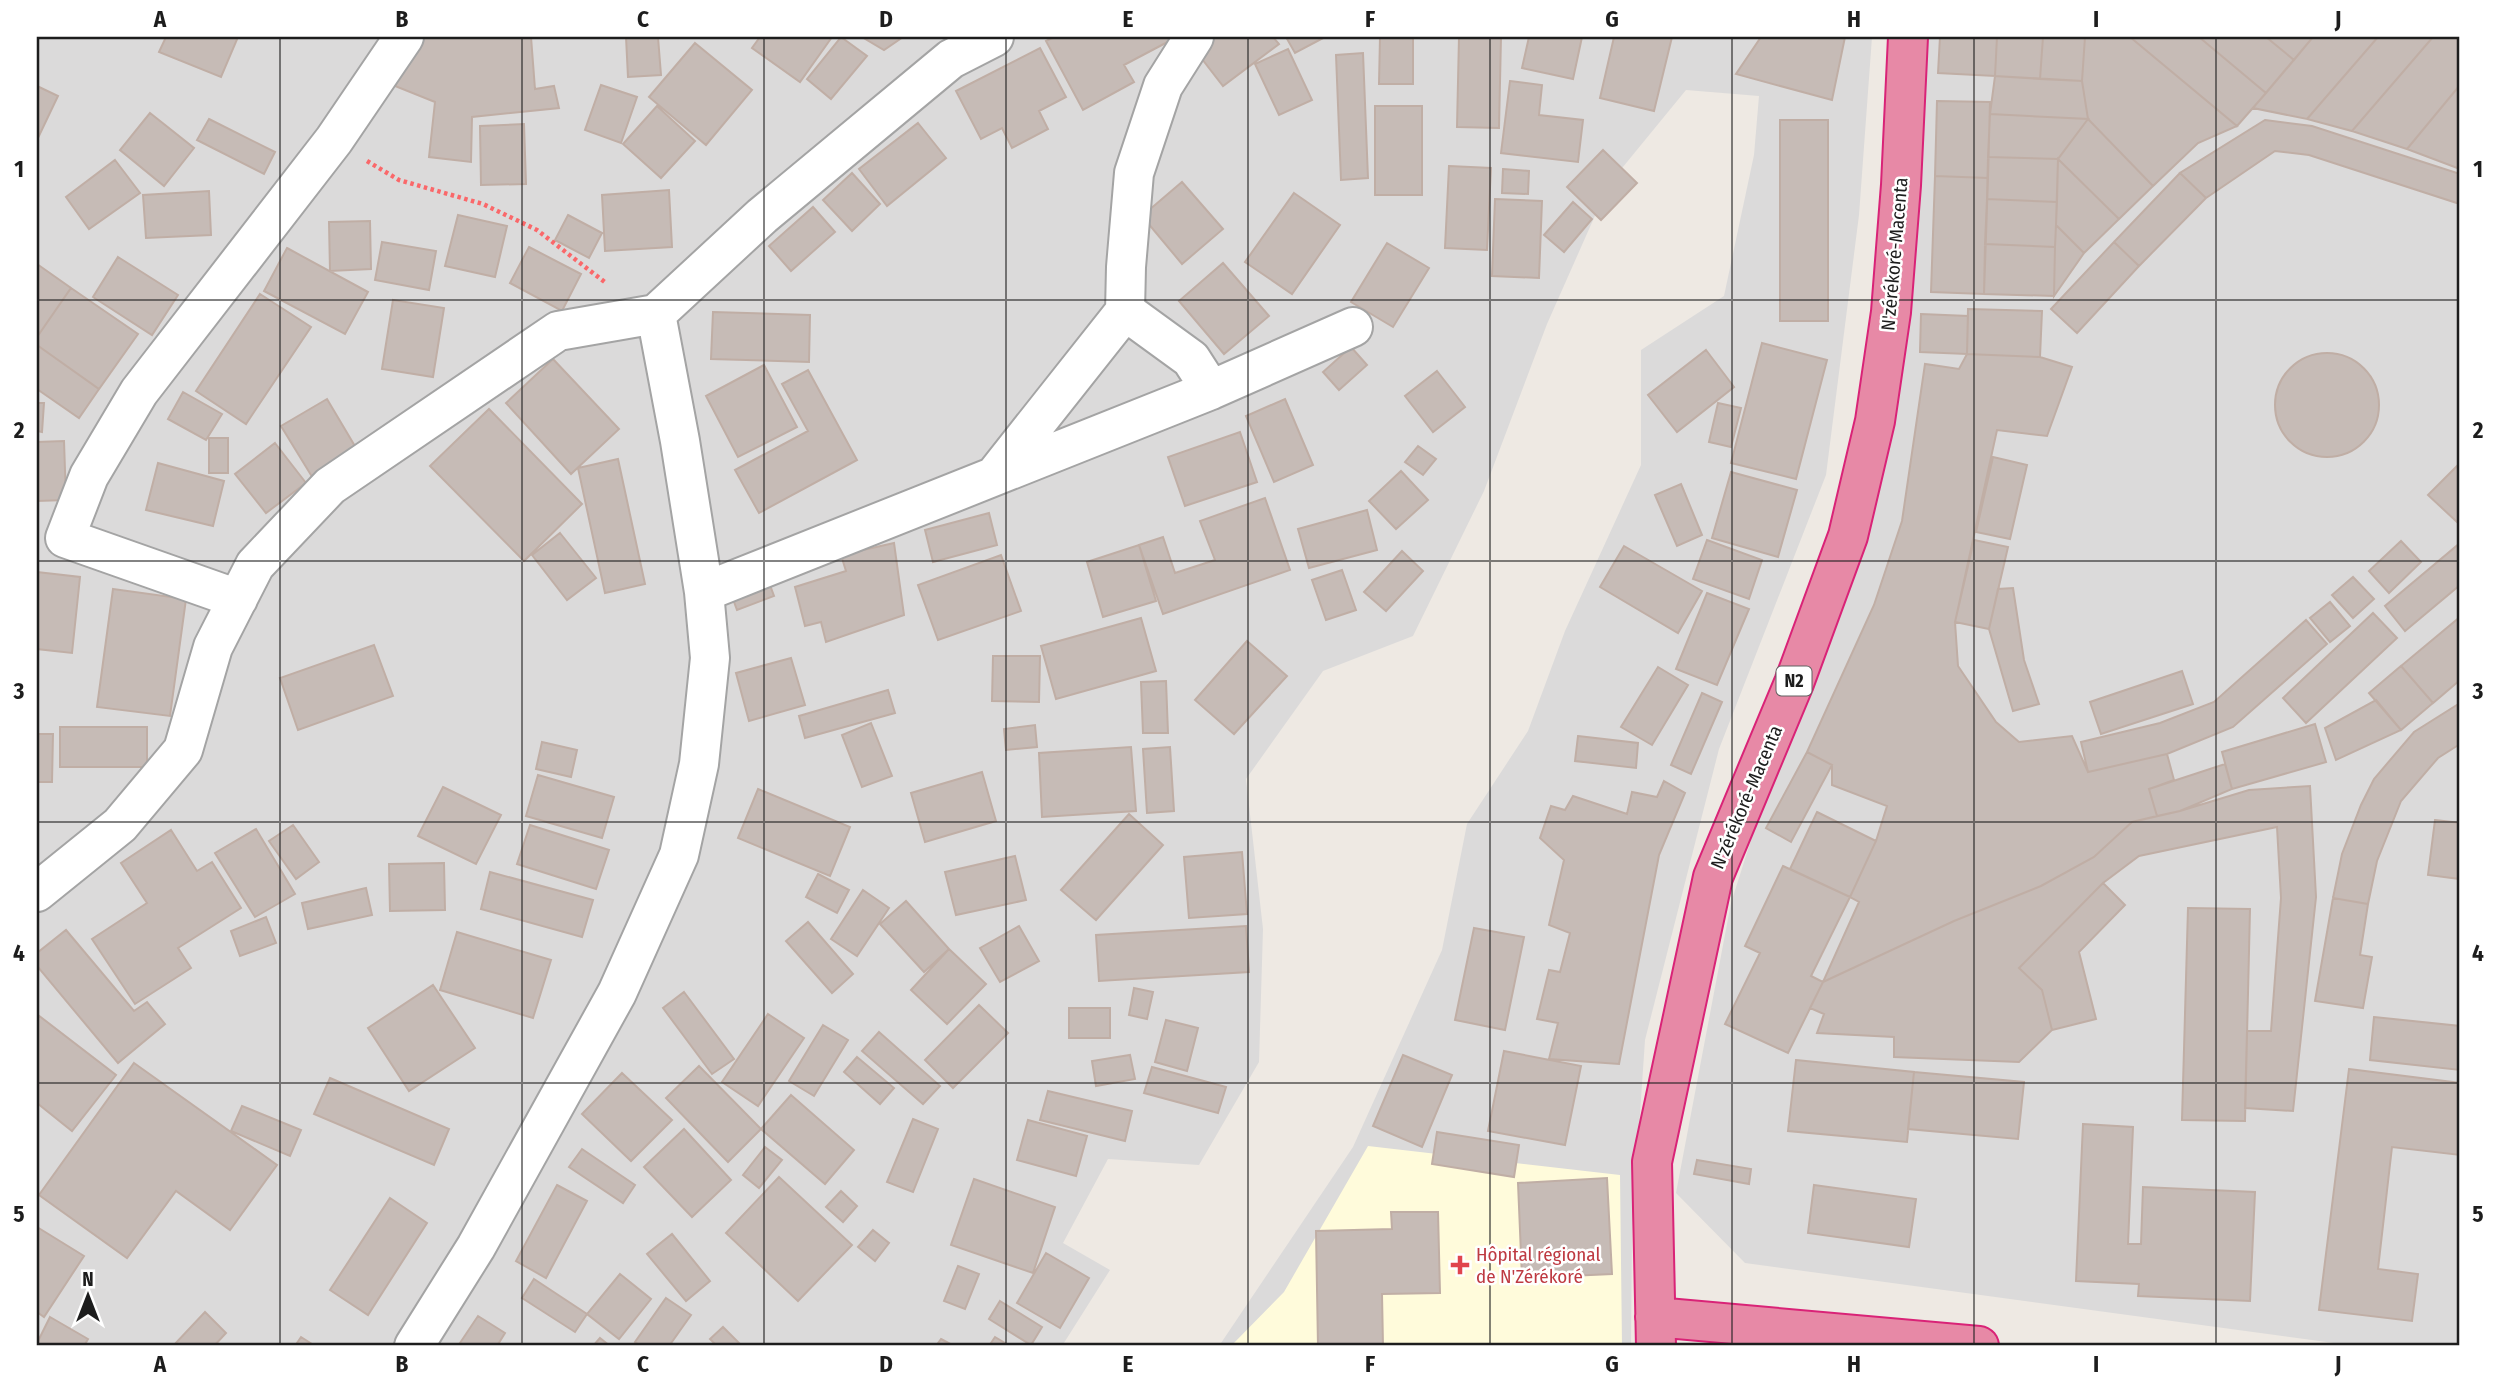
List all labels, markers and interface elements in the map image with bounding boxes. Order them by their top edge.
text: A [153,5,167,33]
text: B [396,5,409,33]
text: C [637,5,649,33]
text: D [879,5,893,33]
text: E [1123,5,1134,33]
text: F [1365,5,1375,33]
text: G [1605,5,1619,33]
text: H [1847,5,1861,33]
text: I [2093,5,2099,33]
text: J [2334,5,2341,33]
text: 1 [14,155,24,183]
text: 1 [2473,155,2483,183]
street label: N'zérékoré-Macenta [1876,176,1913,332]
text: 2 [13,416,25,444]
text: 2 [2472,416,2484,444]
road number: N2 [1776,666,1812,696]
text: 3 [13,677,25,705]
text: 3 [2472,677,2484,705]
street label: N'zérékoré-Macenta [1706,722,1787,873]
text: 4 [13,939,25,967]
text: 4 [2472,939,2484,967]
text: 5 [13,1200,25,1228]
text: 5 [2472,1200,2484,1228]
place label: Hôpital régional de N'Zérékoré [1476,1243,1600,1288]
marker: Hôpital régional de N'Zérékoré [1450,1255,1470,1275]
north arrow [52,1260,122,1330]
text: N [82,1268,94,1291]
text: A [153,1350,167,1378]
text: B [396,1350,409,1378]
text: C [637,1350,649,1378]
text: D [879,1350,893,1378]
text: E [1123,1350,1134,1378]
text: F [1365,1350,1375,1378]
text: G [1605,1350,1619,1378]
text: H [1847,1350,1861,1378]
text: I [2093,1350,2099,1378]
text: J [2334,1350,2341,1378]

